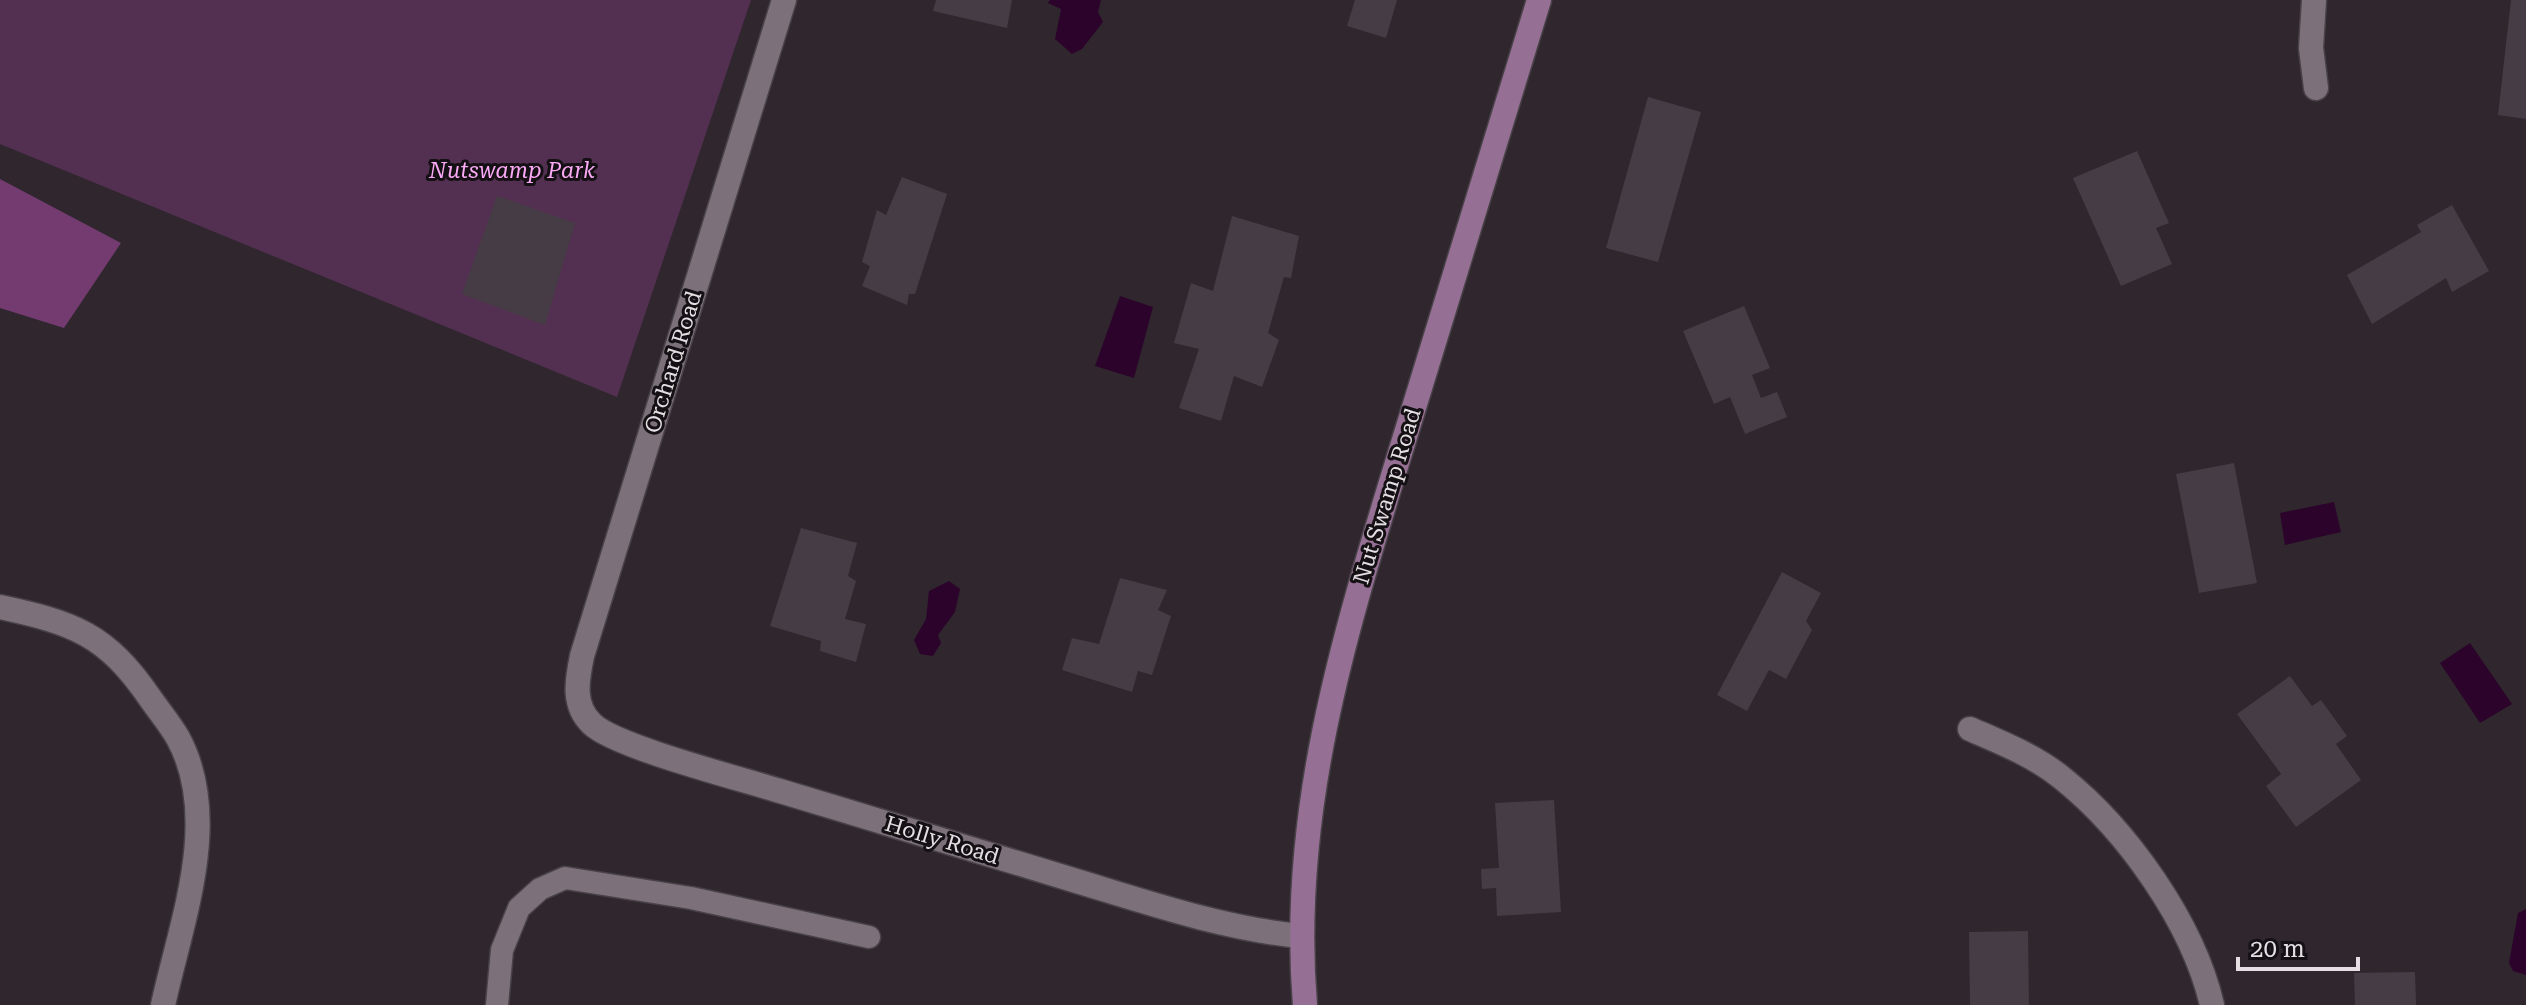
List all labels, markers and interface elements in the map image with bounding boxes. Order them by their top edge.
park label: Nutswamp Park [428,158,595,183]
street label: Orchard Road [640,288,706,436]
street label: Nut Swamp Road [1348,405,1426,587]
street label: Holly Road [882,811,1002,869]
scale bar [2238,921,2358,971]
text: 20 m [2250,935,2305,963]

